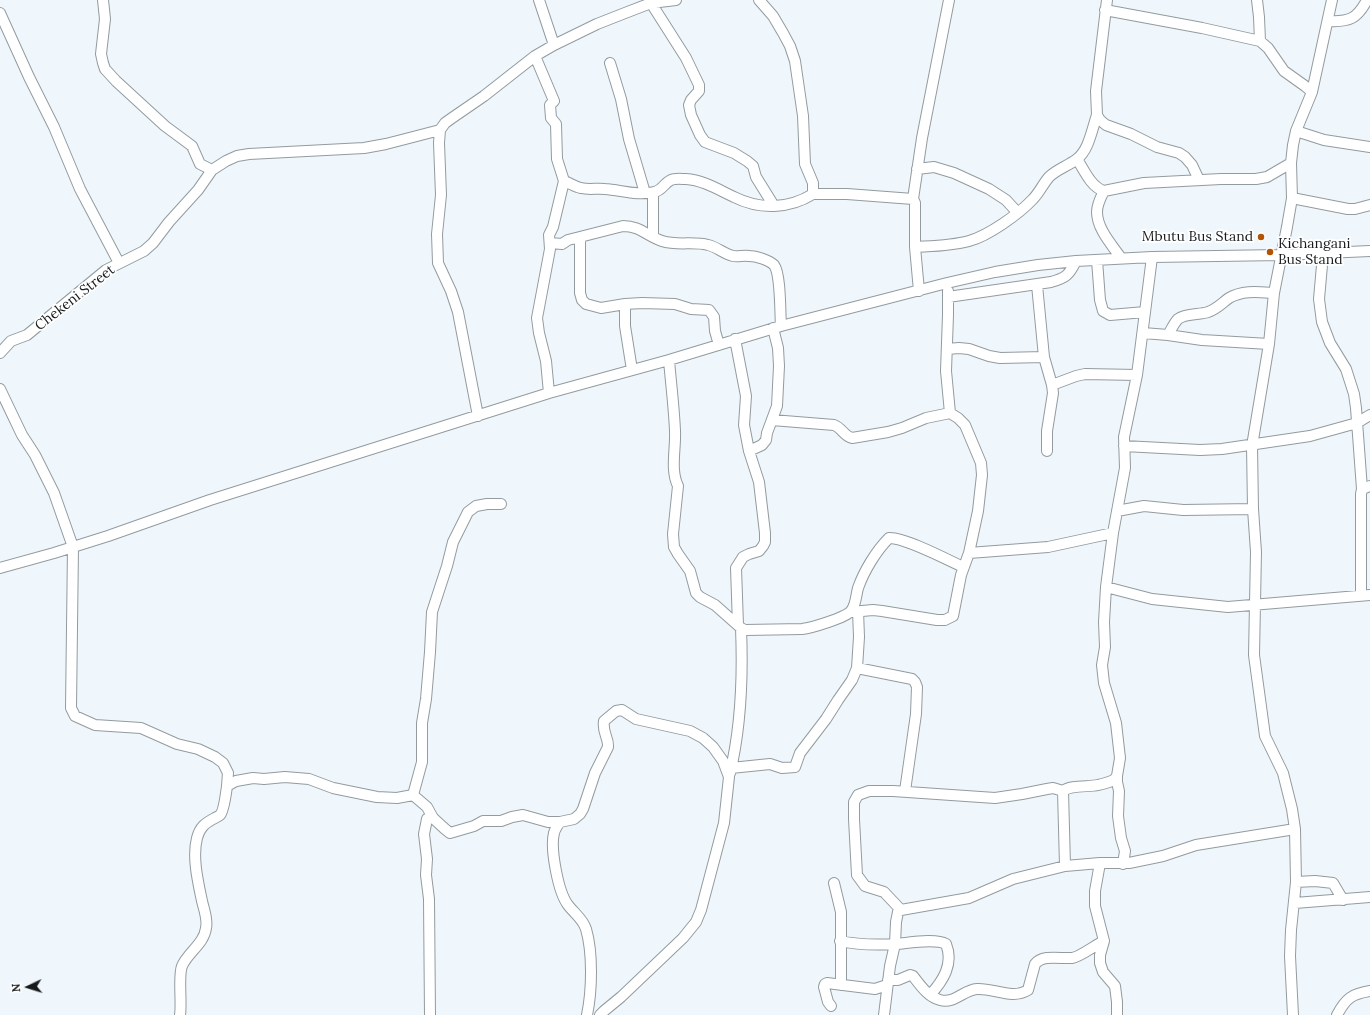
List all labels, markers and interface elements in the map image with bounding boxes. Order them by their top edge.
place label: Mbutu Bus Stand [1142,229,1253,245]
marker: Mbutu Bus Stand [1256,232,1266,242]
place label: Kichangani Bus Stand [1278,236,1350,268]
marker: Kichangani Bus Stand [1265,247,1275,257]
street label: Chekeni Street [32,262,118,334]
north arrow [8,967,48,1007]
text: N [9,983,23,993]

